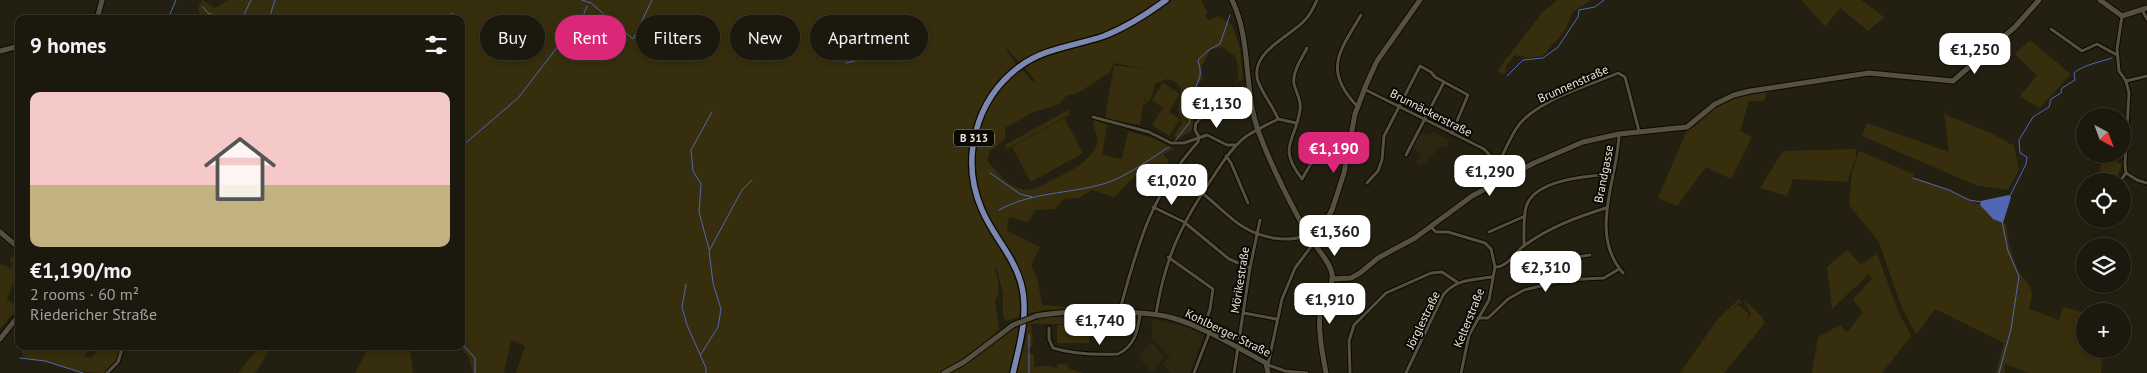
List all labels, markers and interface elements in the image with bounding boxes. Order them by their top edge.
chip: Buy [480,15,545,60]
chip: Rent [555,15,626,60]
chip: Filters [636,15,720,60]
chip: New [730,15,800,60]
chip: Apartment [810,15,928,60]
icon: filters [422,31,450,59]
text: 9 homes [30,32,106,59]
pin: €1,250 [1934,32,2016,75]
text: €1,250 [1950,39,2000,59]
street label: Brunnenstraße [1535,61,1610,106]
street label: Brunnäckerstraße [1388,85,1475,140]
pin: €1,130 [1176,86,1258,129]
text: €1,130 [1192,93,1242,113]
north arrow [2076,108,2131,162]
map controls [2076,108,2131,358]
icon: home [195,124,285,214]
road number: B 313 [954,130,994,146]
pin: €1,190 [1293,132,1375,174]
text: €1,190 [1309,138,1359,158]
street label: Brandgasse [1591,144,1616,204]
pin: €1,290 [1449,154,1531,197]
text: €1,290 [1465,161,1515,181]
pin: €1,020 [1131,164,1213,206]
text: €1,020 [1147,170,1197,190]
button: locate [2076,173,2131,228]
pin: €1,360 [1294,214,1376,257]
text: €1,360 [1310,221,1360,241]
button: layers [2076,238,2131,293]
street label: Mörikestraße [1227,246,1252,314]
pin: €2,310 [1505,250,1587,293]
text: €1,190/mo [30,257,132,284]
text: €2,310 [1521,257,1571,277]
pin: €1,910 [1289,282,1371,325]
text: 2 rooms · 60 m² [30,284,139,304]
street label: Kelterstraße [1450,286,1487,350]
street label: Jörglestraße [1402,288,1443,352]
text: €1,910 [1305,289,1355,309]
button: + [2076,303,2131,358]
text: Riedericher Straße [30,304,157,324]
pin: €1,740 [1059,304,1141,346]
street label: Kohlberger Straße [1183,305,1273,360]
text: €1,740 [1075,310,1125,330]

